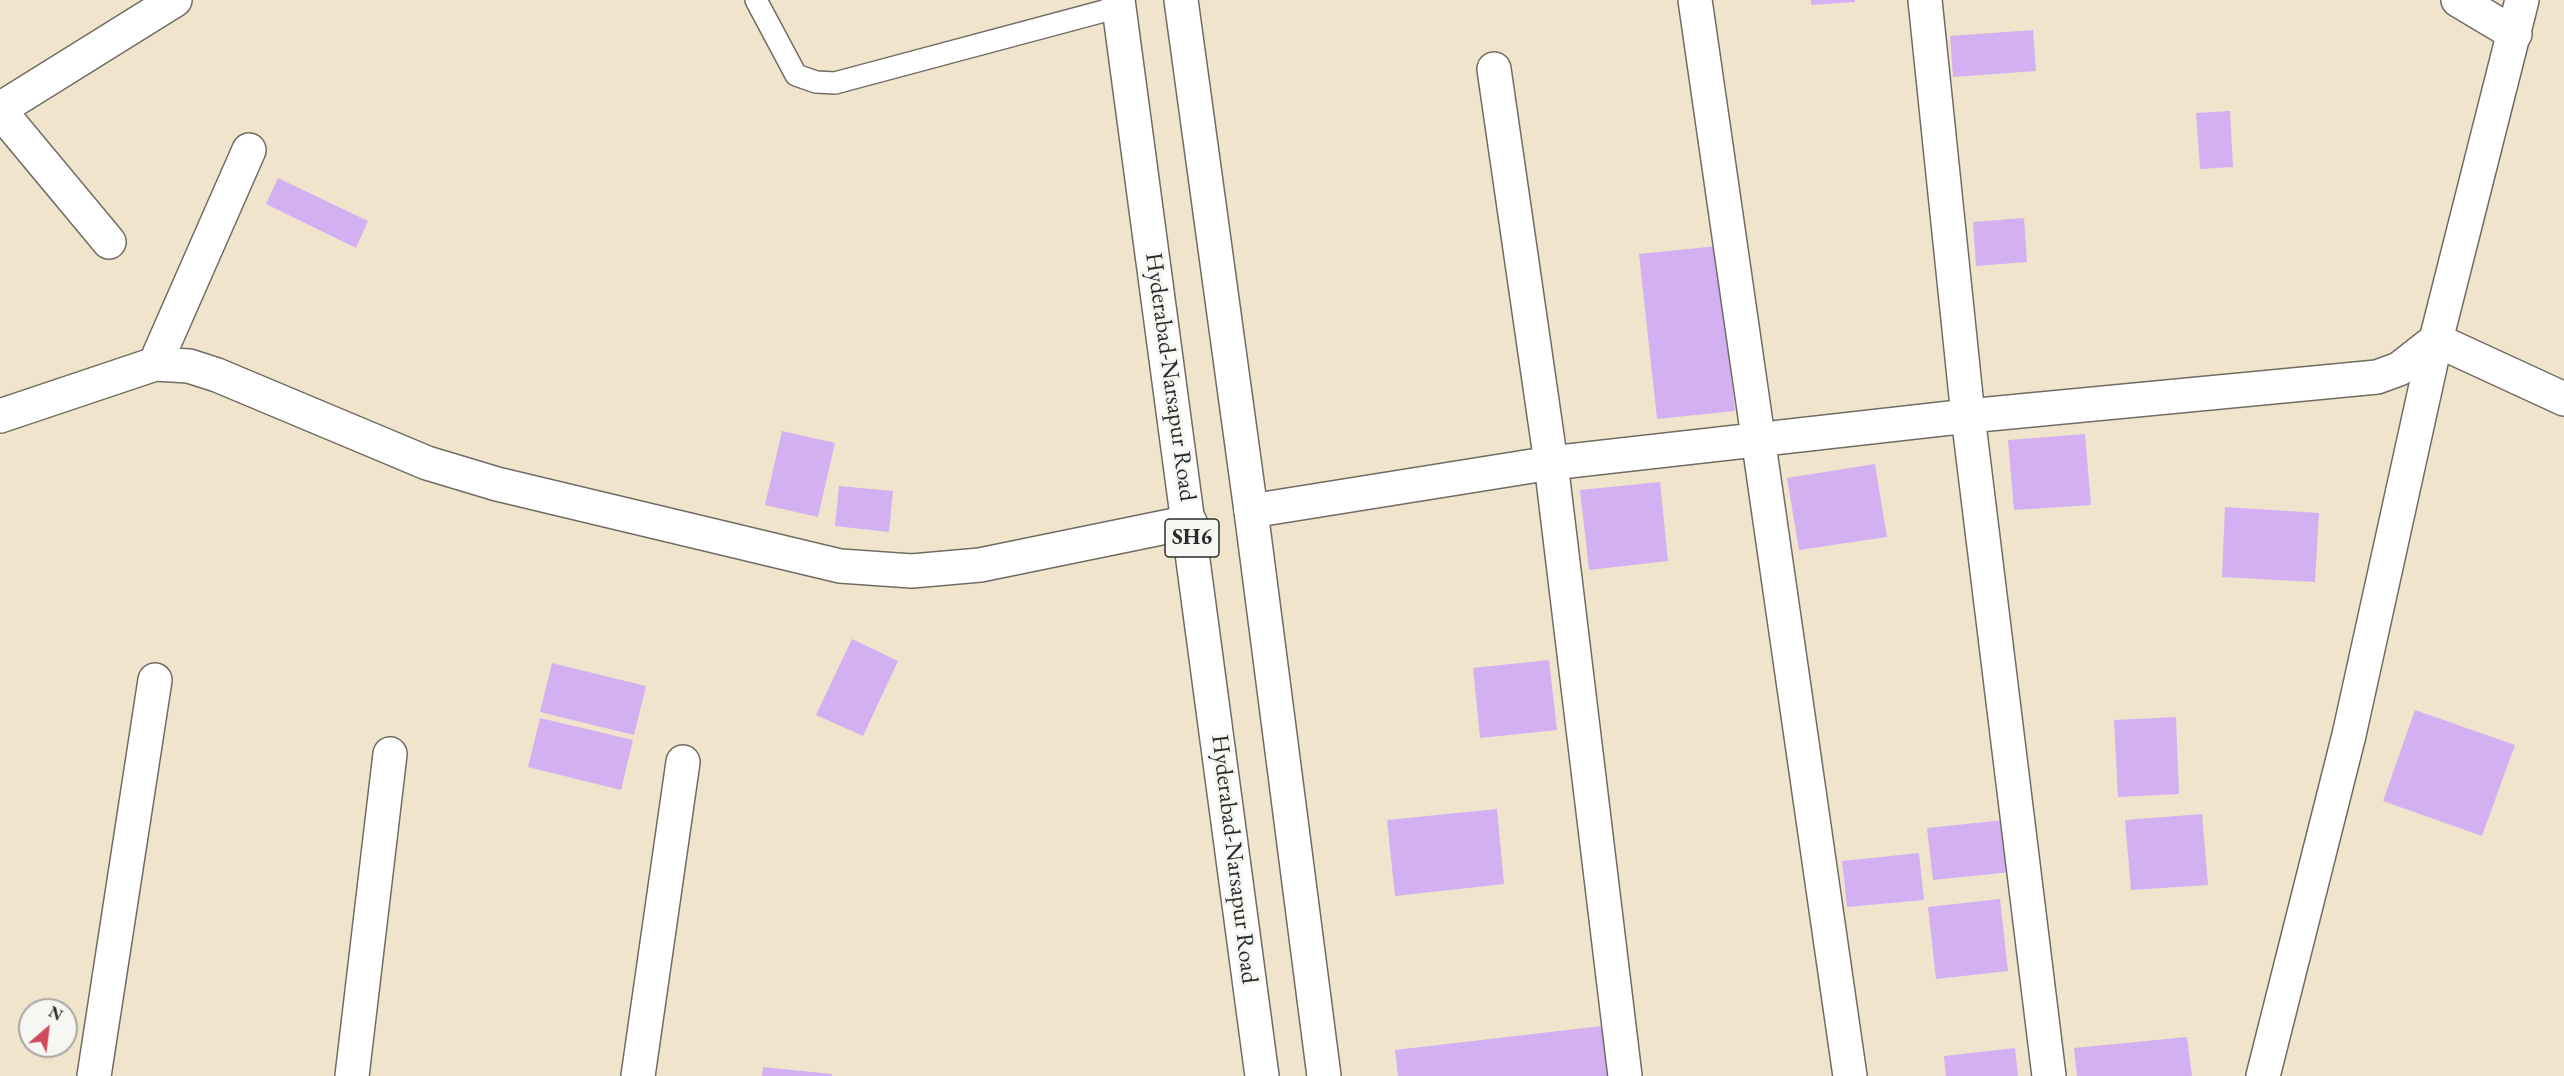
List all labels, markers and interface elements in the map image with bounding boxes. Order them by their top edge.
street label: Hyderabad-Narsapur Road [1138,251,1202,503]
road number: SH6 [1165,519,1219,557]
street label: Hyderabad-Narsapur Road [1204,733,1264,985]
north arrow [18,998,78,1058]
text: N [45,1001,66,1026]

